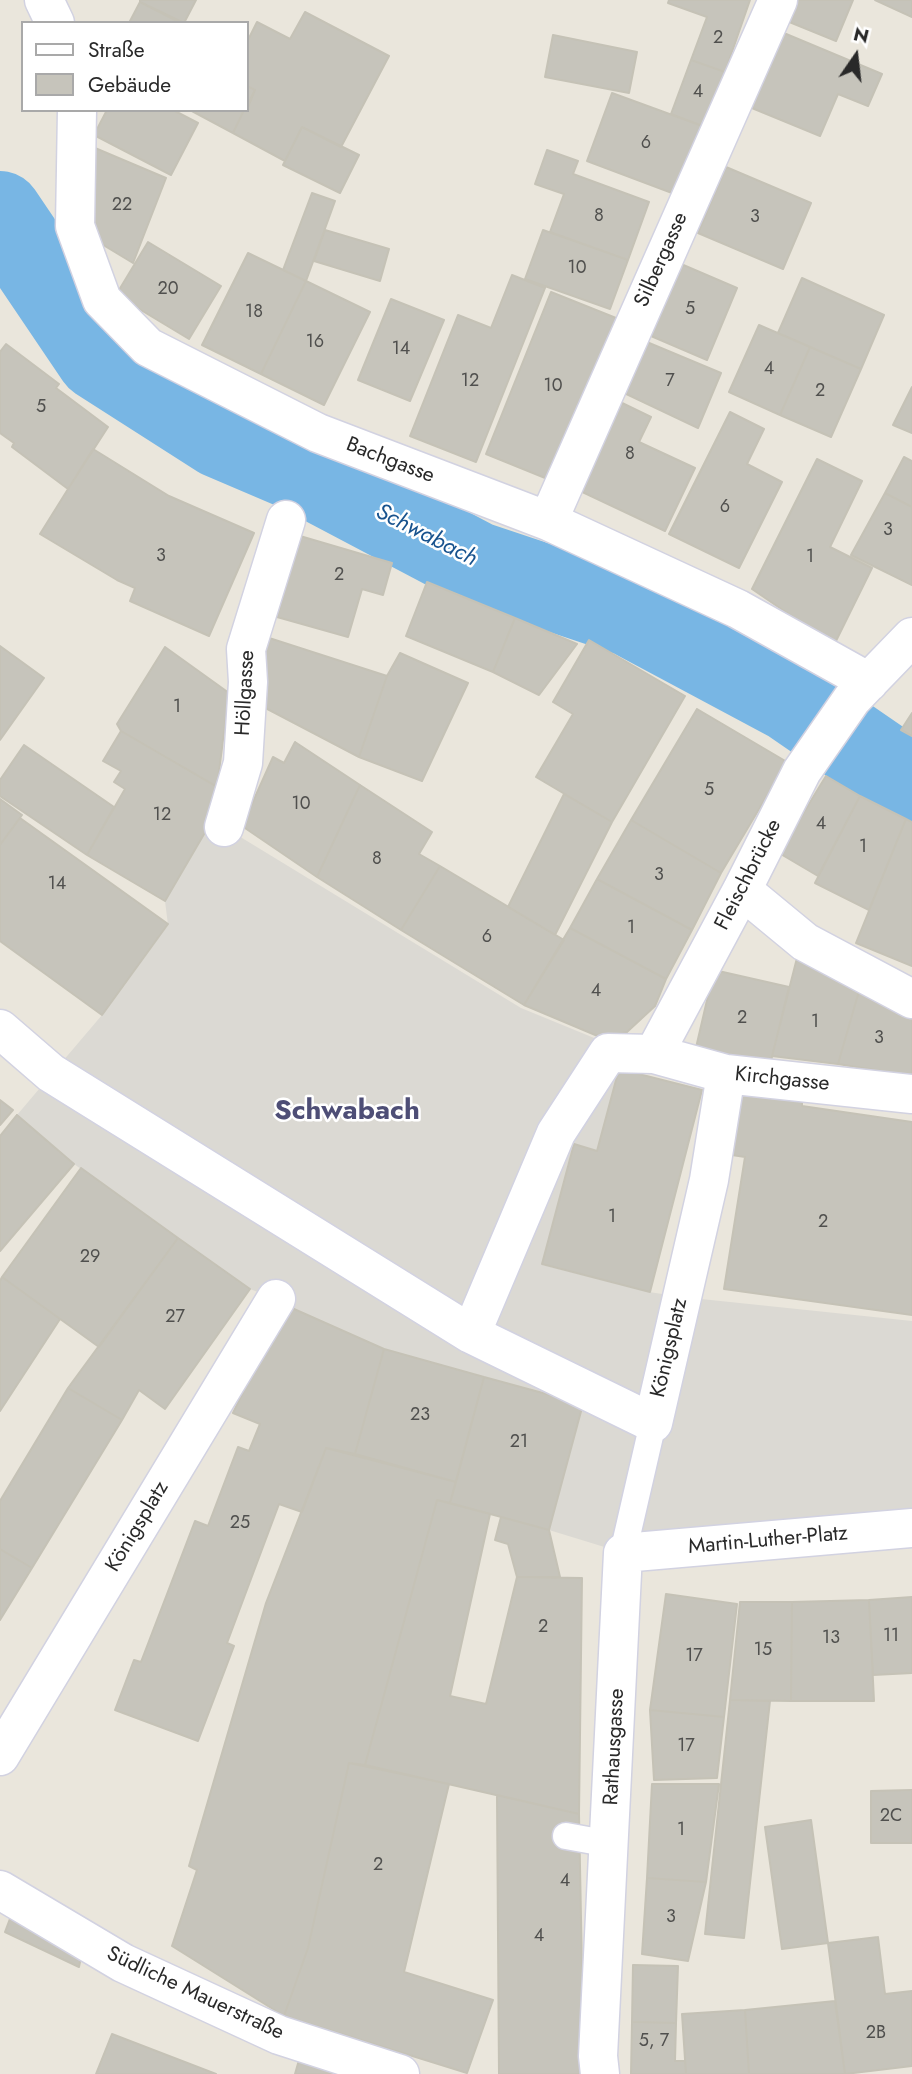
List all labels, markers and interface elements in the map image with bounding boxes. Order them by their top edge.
text: N [851,20,872,50]
legend [21,21,248,112]
north arrow [821,21,891,91]
house number: 2 [713,28,723,50]
text: Straße [88,35,145,65]
text: Gebäude [88,70,171,100]
house number: 4 [693,82,703,104]
house number: 6 [641,133,651,155]
house number: 22 [112,195,132,217]
house number: 8 [594,206,604,228]
house number: 3 [750,207,760,229]
street label: Silbergasse [630,209,694,311]
house number: 10 [568,258,586,280]
house number: 20 [157,279,179,301]
house number: 5 [685,299,695,321]
house number: 18 [245,302,263,324]
house number: 16 [306,332,324,354]
house number: 14 [392,339,410,361]
house number: 4 [764,359,774,381]
house number: 12 [461,371,479,393]
house number: 7 [665,371,675,393]
house number: 10 [544,376,562,398]
house number: 2 [815,381,825,403]
house number: 5 [36,397,46,419]
street label: Bachgasse [342,433,438,489]
house number: 8 [625,444,635,466]
house number: 6 [720,497,730,519]
water label: Schwabach [371,499,481,573]
house number: 3 [883,520,893,542]
house number: 3 [156,546,166,568]
house number: 1 [806,547,814,569]
house number: 2 [334,565,344,587]
street label: Höllgasse [231,649,261,737]
house number: 1 [173,697,181,719]
house number: 5 [704,780,714,802]
house number: 10 [292,794,310,816]
house number: 12 [153,805,171,827]
house number: 4 [816,814,826,836]
street label: Fleischbrücke [710,815,788,935]
house number: 1 [859,837,867,859]
house number: 8 [372,849,382,871]
house number: 3 [654,865,664,887]
house number: 14 [48,874,66,896]
house number: 1 [627,918,635,940]
house number: 6 [482,927,492,949]
house number: 4 [591,981,601,1003]
house number: 2 [737,1008,747,1030]
house number: 1 [811,1012,819,1034]
house number: 3 [874,1028,884,1050]
street label: Kirchgasse [733,1062,831,1098]
district label: Schwabach [274,1095,420,1129]
house number: 1 [608,1207,616,1229]
house number: 2 [818,1212,828,1234]
house number: 29 [80,1247,100,1269]
street label: Königsplatz [646,1296,694,1400]
house number: 27 [165,1307,185,1329]
house number: 23 [410,1405,430,1427]
house number: 21 [510,1432,528,1454]
street label: Königsplatz [101,1477,175,1577]
house number: 25 [230,1513,250,1535]
street label: Martin-Luther-Platz [687,1521,849,1561]
house number: 2 [538,1617,548,1639]
house number: 11 [883,1626,899,1648]
house number: 13 [822,1628,840,1650]
house number: 15 [754,1640,772,1662]
house number: 17 [685,1646,703,1668]
street label: Rathausgasse [599,1688,631,1806]
house number: 17 [677,1736,695,1758]
house number: 2C [880,1806,902,1828]
house number: 1 [677,1820,685,1842]
house number: 2 [373,1855,383,1877]
house number: 4 [560,1871,570,1893]
house number: 3 [666,1907,676,1929]
house number: 4 [534,1926,544,1948]
street label: Südliche Mauerstraße [102,1942,288,2046]
house number: 2B [866,2023,886,2045]
house number: 5, 7 [639,2031,669,2053]

